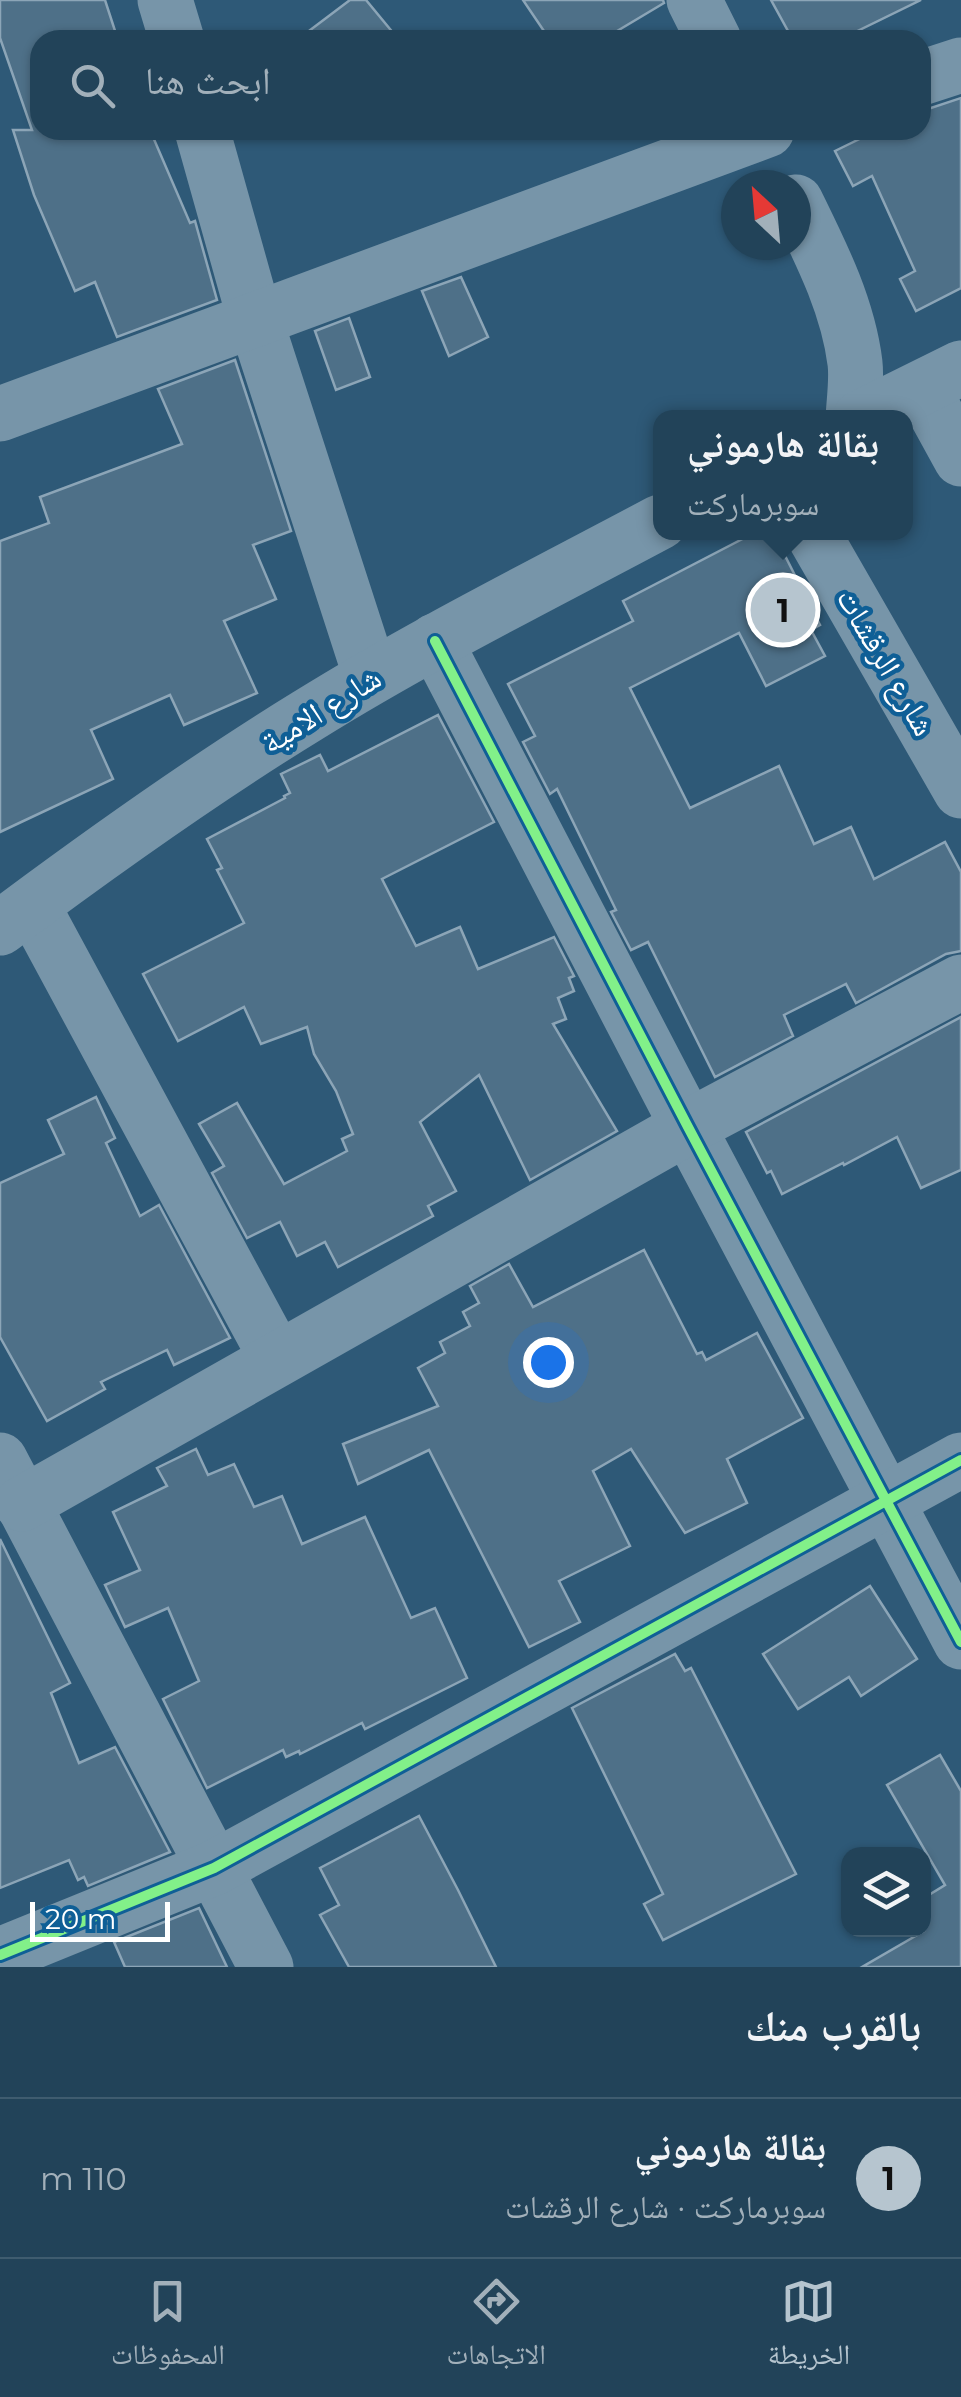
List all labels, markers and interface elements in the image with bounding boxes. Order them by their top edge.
search box [30,30,931,140]
text: ابحث هنا [145,57,271,104]
icon: search [65,58,120,113]
north arrow [721,170,811,260]
popup [653,410,913,540]
text: بقالة هارموني [687,420,879,467]
text: سوبرماركت [687,484,819,523]
pin: 1 [750,572,816,648]
street label: شارع الرقشات [828,581,944,743]
street label: شارع الامية [254,658,388,762]
your location [523,1337,574,1388]
map controls [841,1847,931,1937]
button: layers [841,1847,931,1937]
scale bar [30,1897,170,1942]
text: 20 m [45,1902,116,1936]
text: بالقرب منك [745,2000,921,2052]
text: بقالة هارموني [634,2123,826,2170]
text: 110 m [40,2159,127,2198]
text: 1 [882,2159,895,2198]
text: سوبرماركت · شارع الرقشات [505,2187,826,2226]
tab: المحفوظات [111,2274,225,2382]
tab: الاتجاهات [447,2274,546,2382]
tab: الخريطة [768,2274,850,2382]

